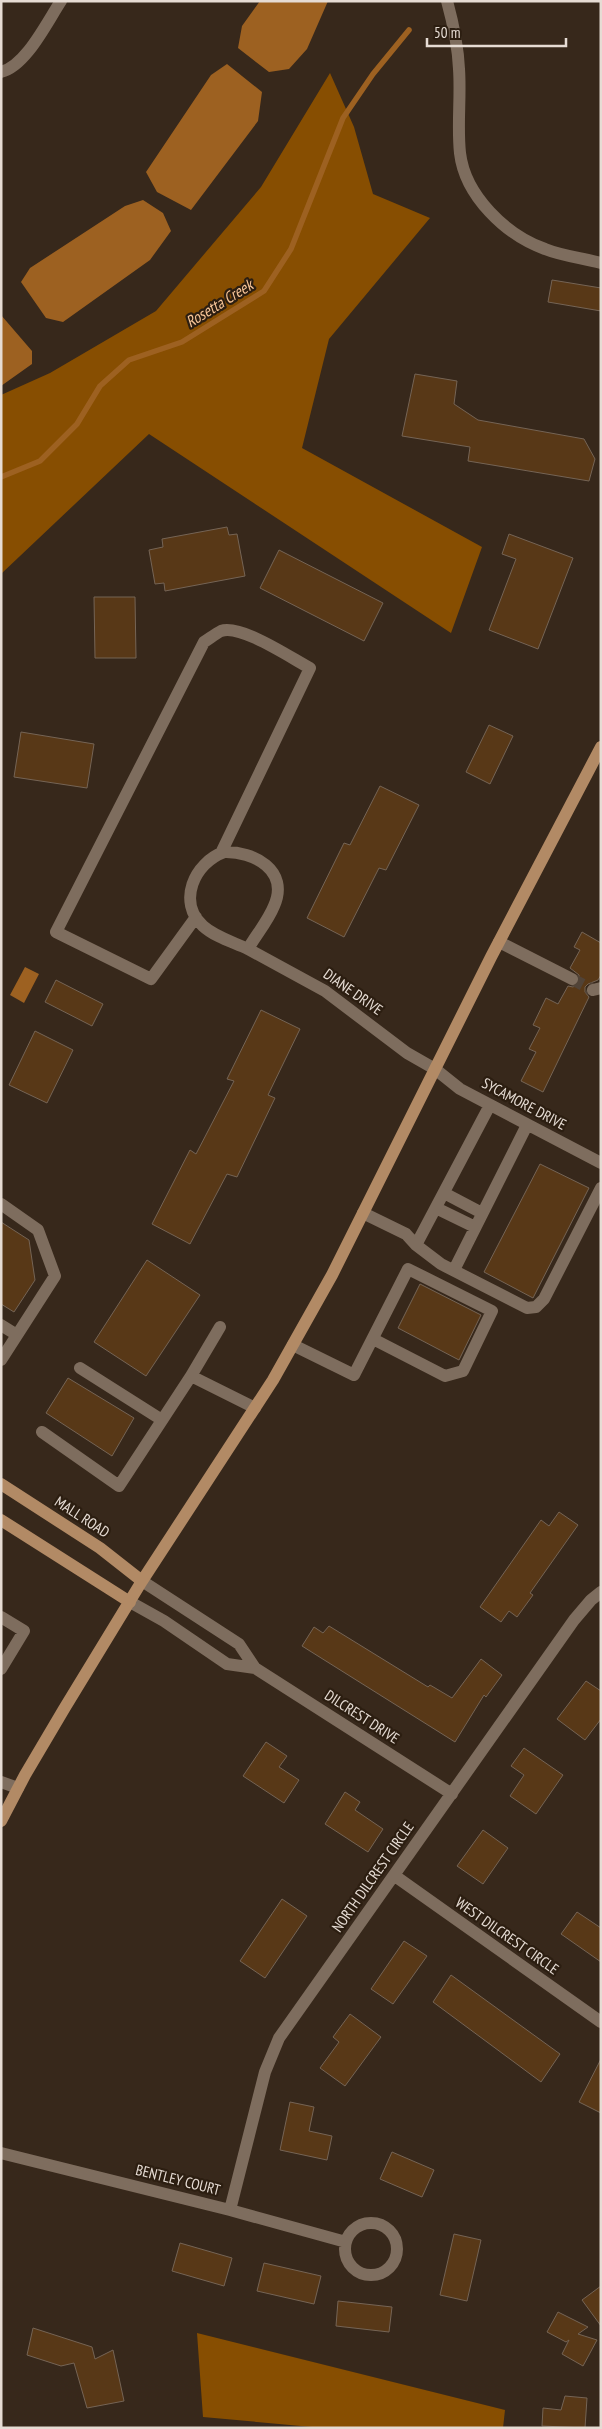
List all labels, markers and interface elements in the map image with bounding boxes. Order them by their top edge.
scale bar [427,15,566,47]
text: 50 m [434,23,460,42]
water label: Rosetta Creek [182,274,258,331]
street label: DIANE DRIVE [320,964,387,1019]
street label: SYCAMORE DRIVE [479,1073,570,1134]
street label: MALL ROAD [51,1492,113,1541]
street label: DILCREST DRIVE [321,1685,403,1748]
street label: NORTH DILCREST CIRCLE [327,1818,418,1936]
street label: WEST DILCREST CIRCLE [452,1893,563,1978]
street label: BENTLEY COURT [134,2160,223,2199]

